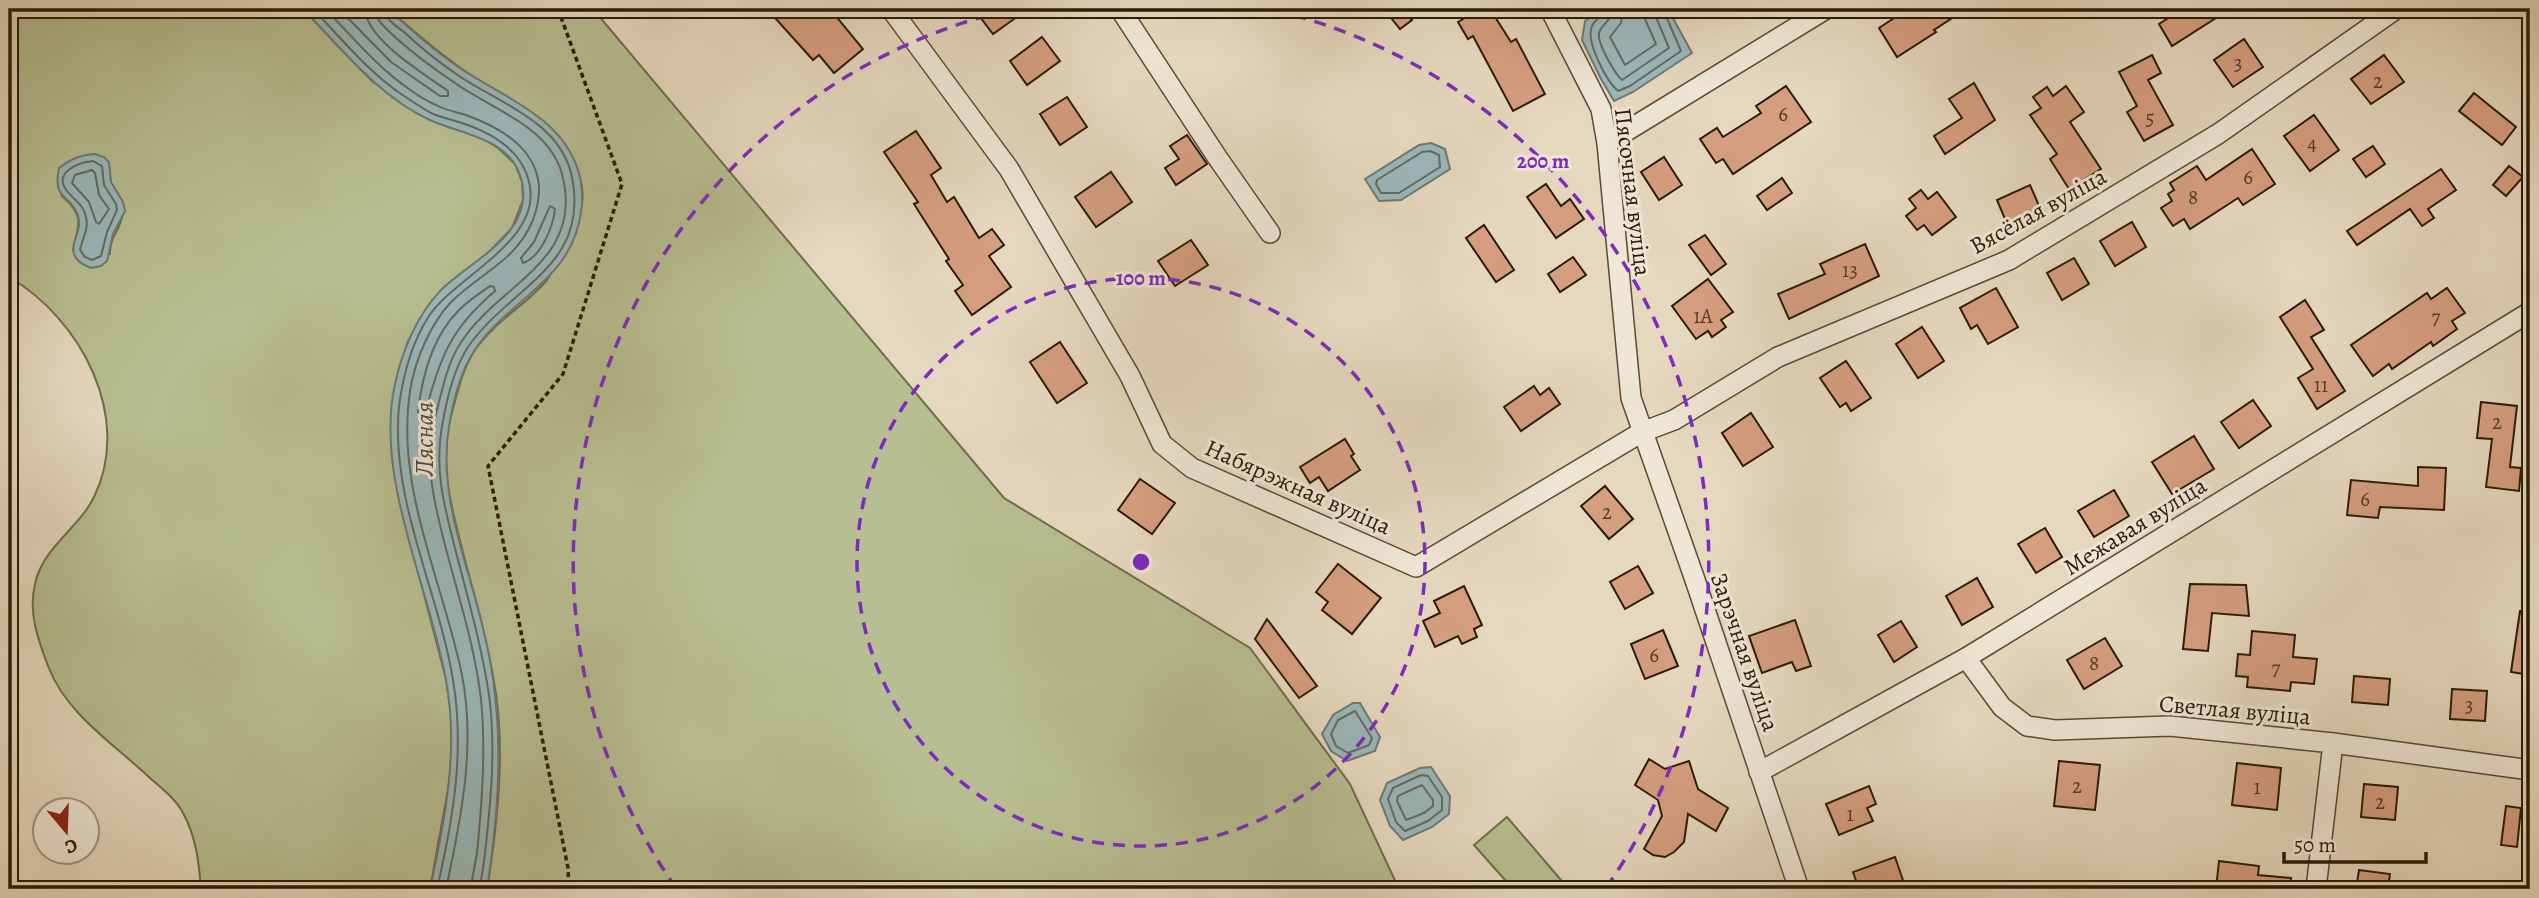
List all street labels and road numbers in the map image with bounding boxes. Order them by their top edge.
street label: Пясочная вуліца [1607,106,1659,278]
street label: Вясёлая вуліца [1964,160,2112,262]
street label: Набярэжная вуліца [1200,432,1396,542]
street label: Межавая вуліца [2057,469,2213,583]
street label: Зарэчная вуліца [1703,568,1787,736]
street label: Светлая вуліца [2158,687,2312,733]

